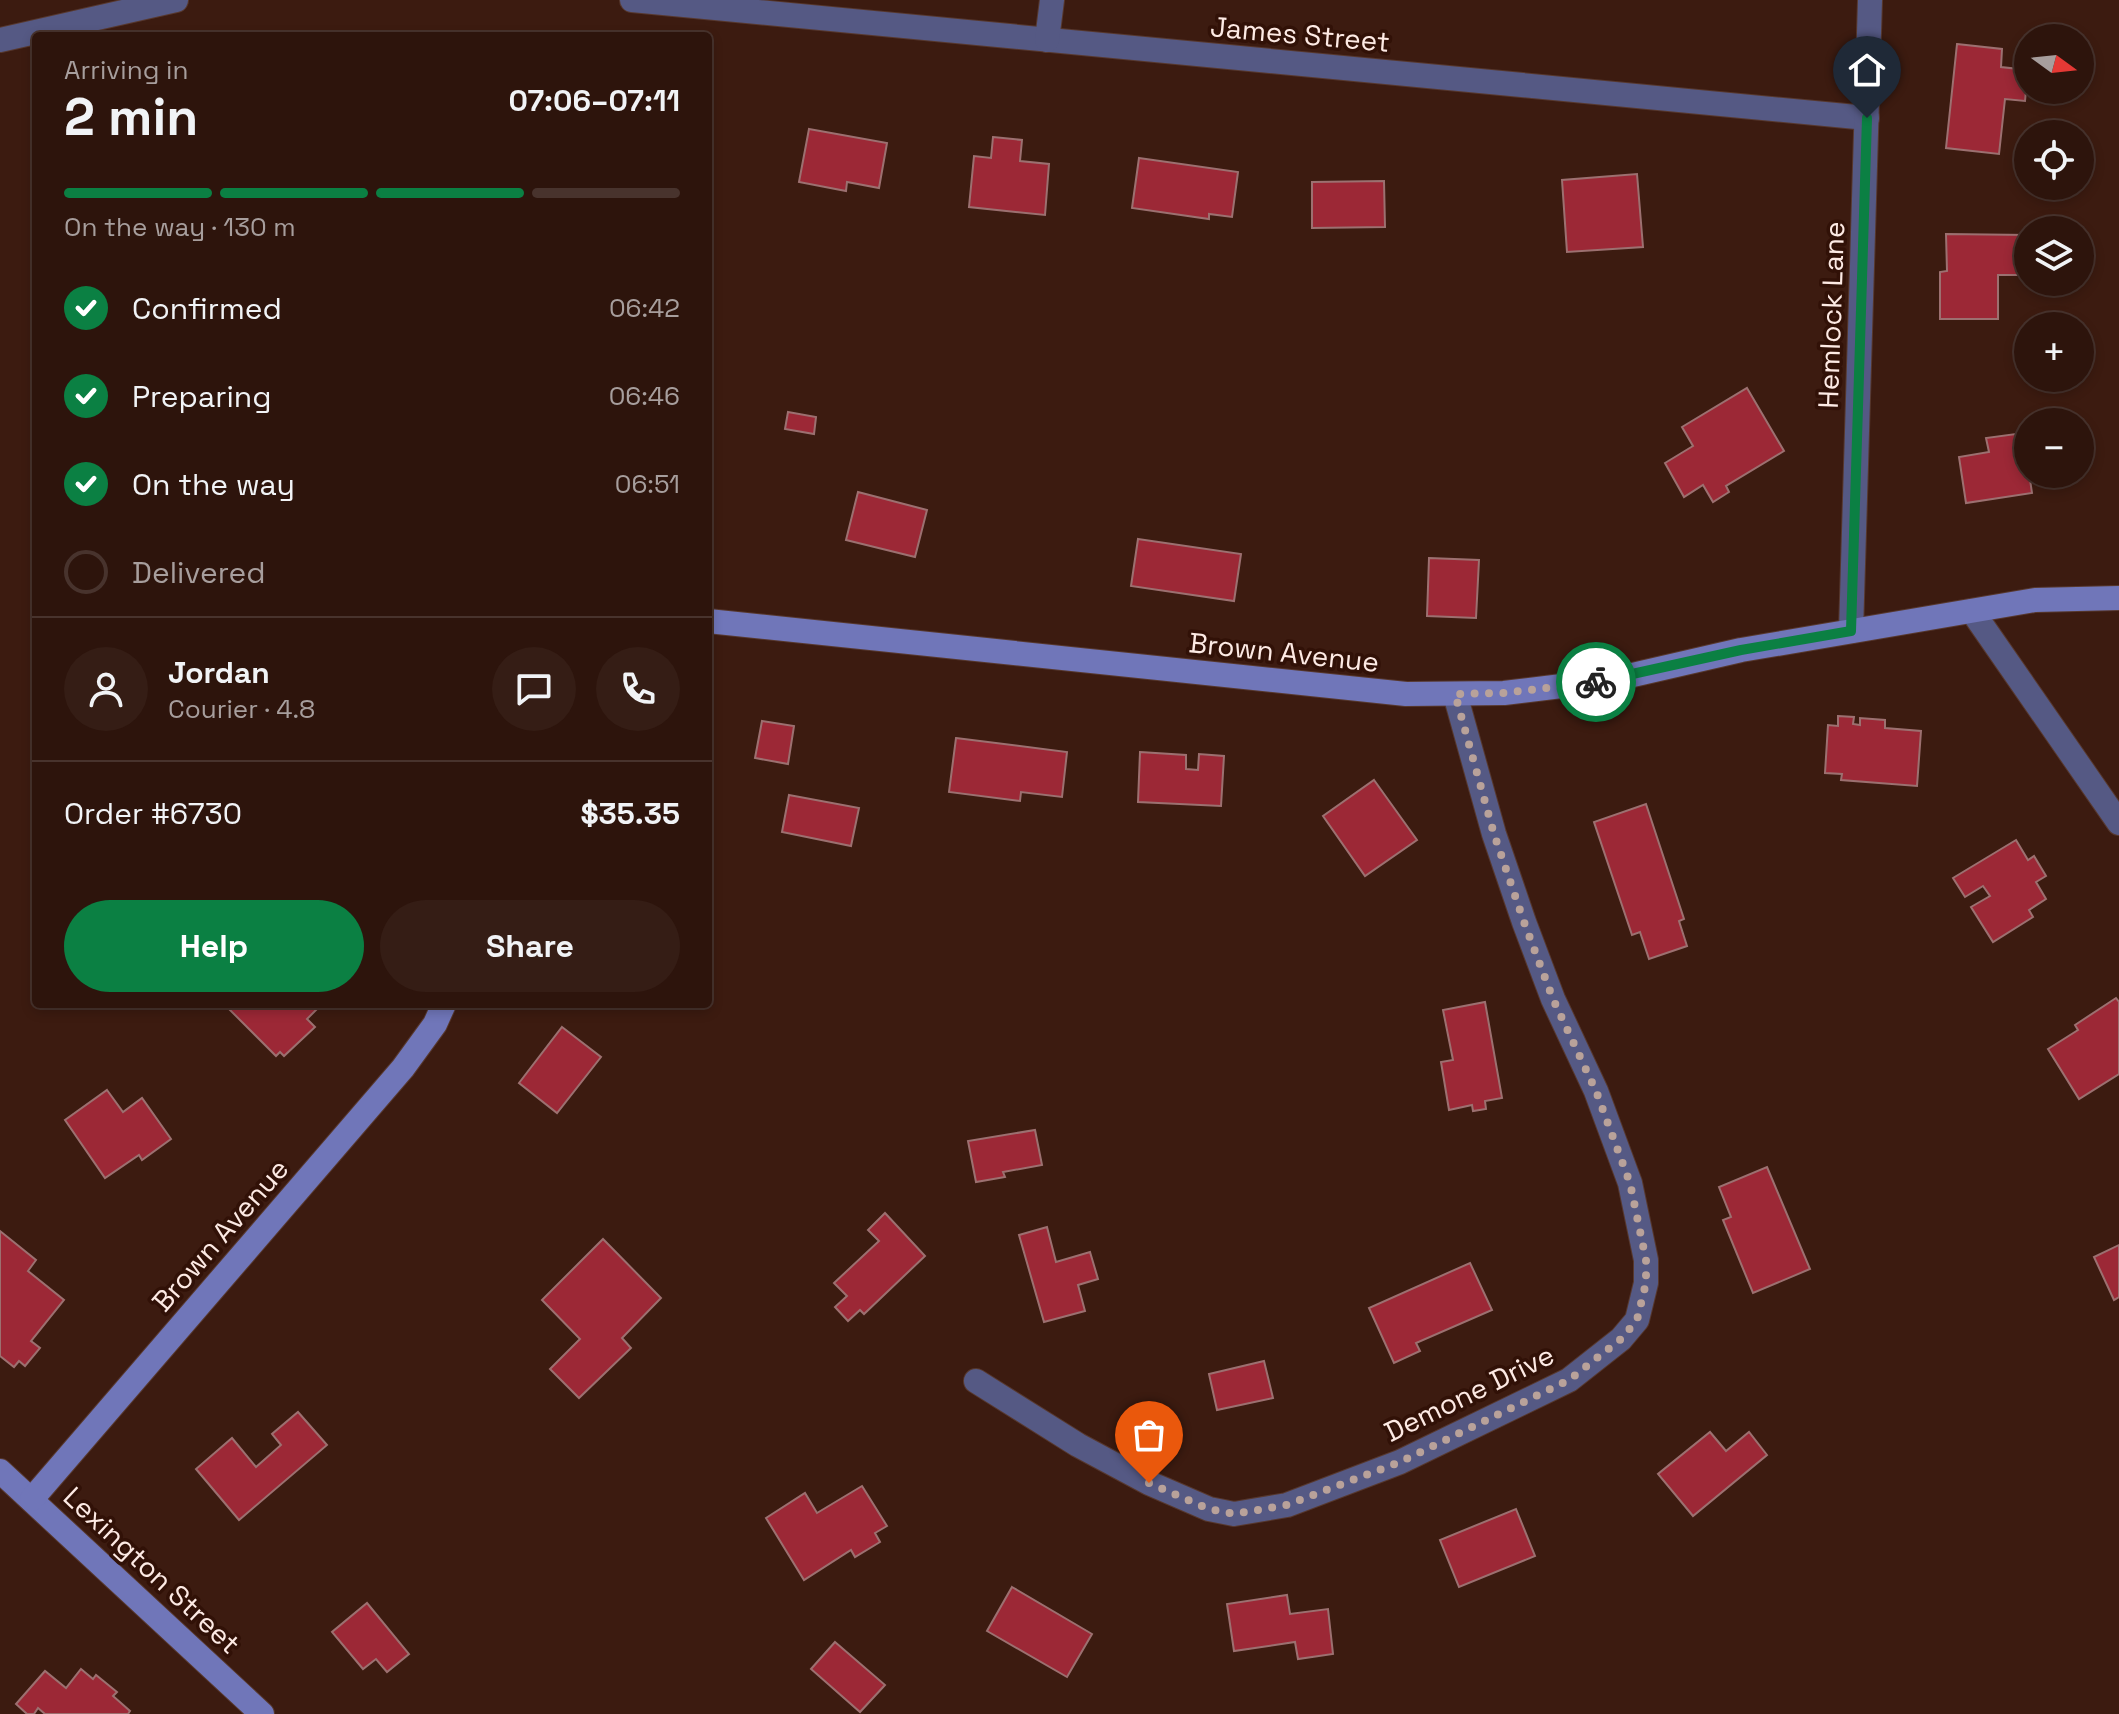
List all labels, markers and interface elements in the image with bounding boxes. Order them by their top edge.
street label: James Street [1209,8,1391,60]
north arrow [2014,24,2094,104]
map controls [2014,24,2094,488]
pin [1833,36,1901,118]
icon: home [1845,48,1889,92]
text: Arriving in [64,53,188,87]
text: 07:06–07:11 [509,81,680,120]
text: 2 min [64,84,198,150]
button: locate [2014,120,2094,200]
text: On the way · 130 m [64,210,296,244]
button: layers [2014,216,2094,296]
street label: Hemlock Lane [1810,221,1852,409]
icon: check [64,286,108,330]
text: Confirmed [132,289,282,328]
text: 06:42 [609,291,680,325]
button: + [2014,312,2094,392]
icon: check [64,374,108,418]
text: Preparing [132,377,271,416]
text: 06:46 [609,379,680,413]
button: − [2014,408,2094,488]
icon: check [64,462,108,506]
text: On the way [132,465,295,504]
text: 06:51 [615,467,680,501]
text: Delivered [132,553,266,592]
street label: Brown Avenue [1187,624,1381,680]
courier [1556,642,1636,722]
button: person [64,647,148,731]
button: chat [492,647,576,731]
button: phone [596,647,680,731]
text: Jordan [168,653,270,692]
icon: bike [1574,660,1618,704]
text: Courier · 4.8 [168,692,315,726]
text: Order #6730 [64,794,242,833]
text: $35.35 [580,794,680,833]
button: Help [64,900,364,992]
button: Share [380,900,680,992]
street label: Brown Avenue [144,1151,296,1319]
street label: Demone Drive [1378,1336,1560,1450]
pin [1115,1401,1183,1483]
icon: bag [1127,1413,1171,1457]
street label: Lexington Street [56,1479,248,1661]

